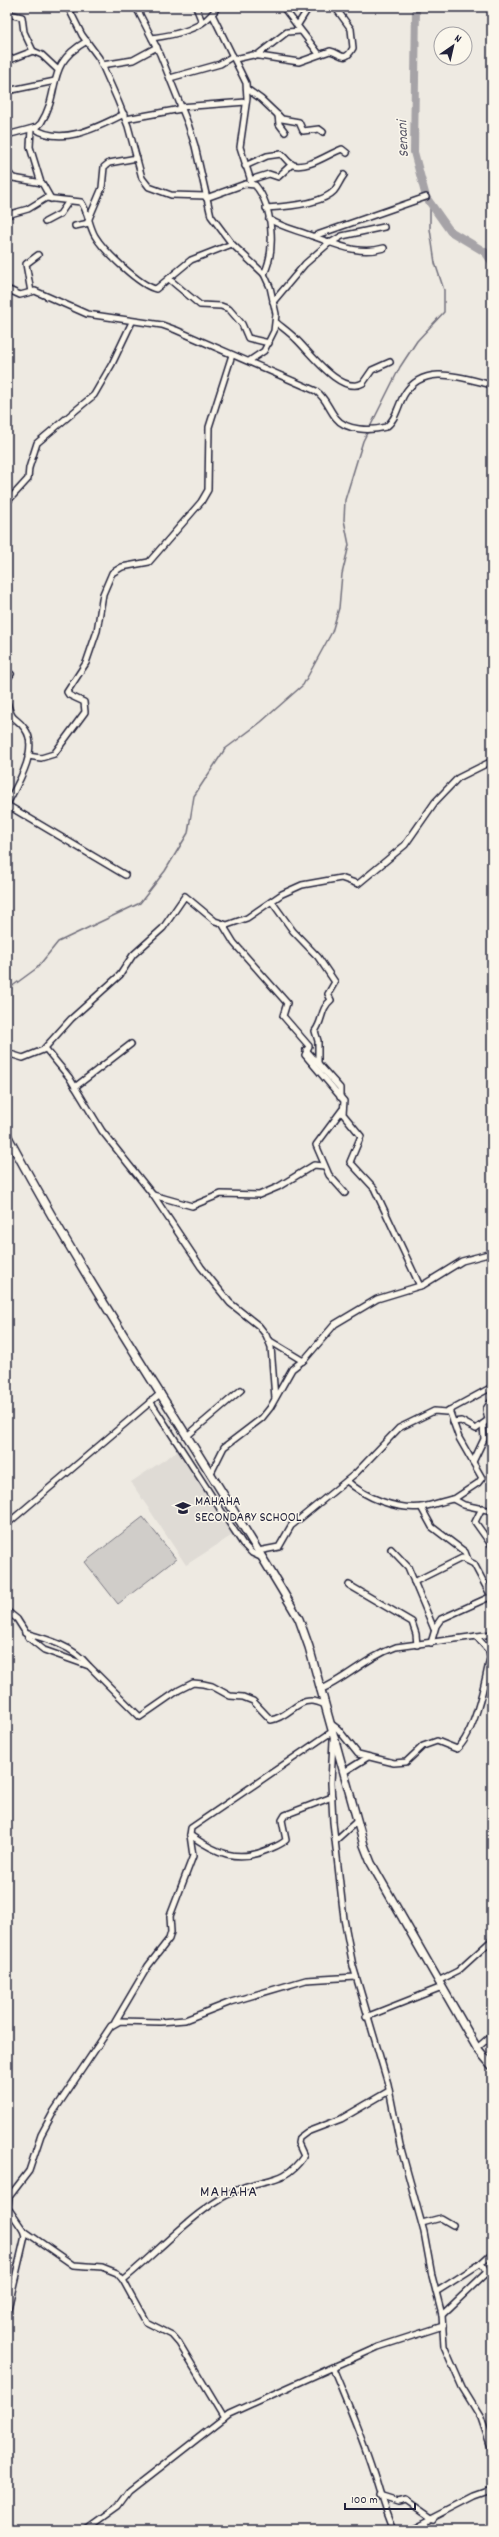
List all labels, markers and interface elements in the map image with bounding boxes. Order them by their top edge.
north arrow [433,26,473,66]
text: N [451,31,465,48]
water label: Senani [392,118,416,158]
place label: MAHAHA SECONDARY SCHOOL [195,1492,302,1528]
school or university icon: MAHAHA SECONDARY SCHOOL [174,1499,192,1517]
district label: MAHAHA [200,2181,258,2204]
scale bar [345,2485,415,2511]
text: 100 m [351,2492,378,2509]

